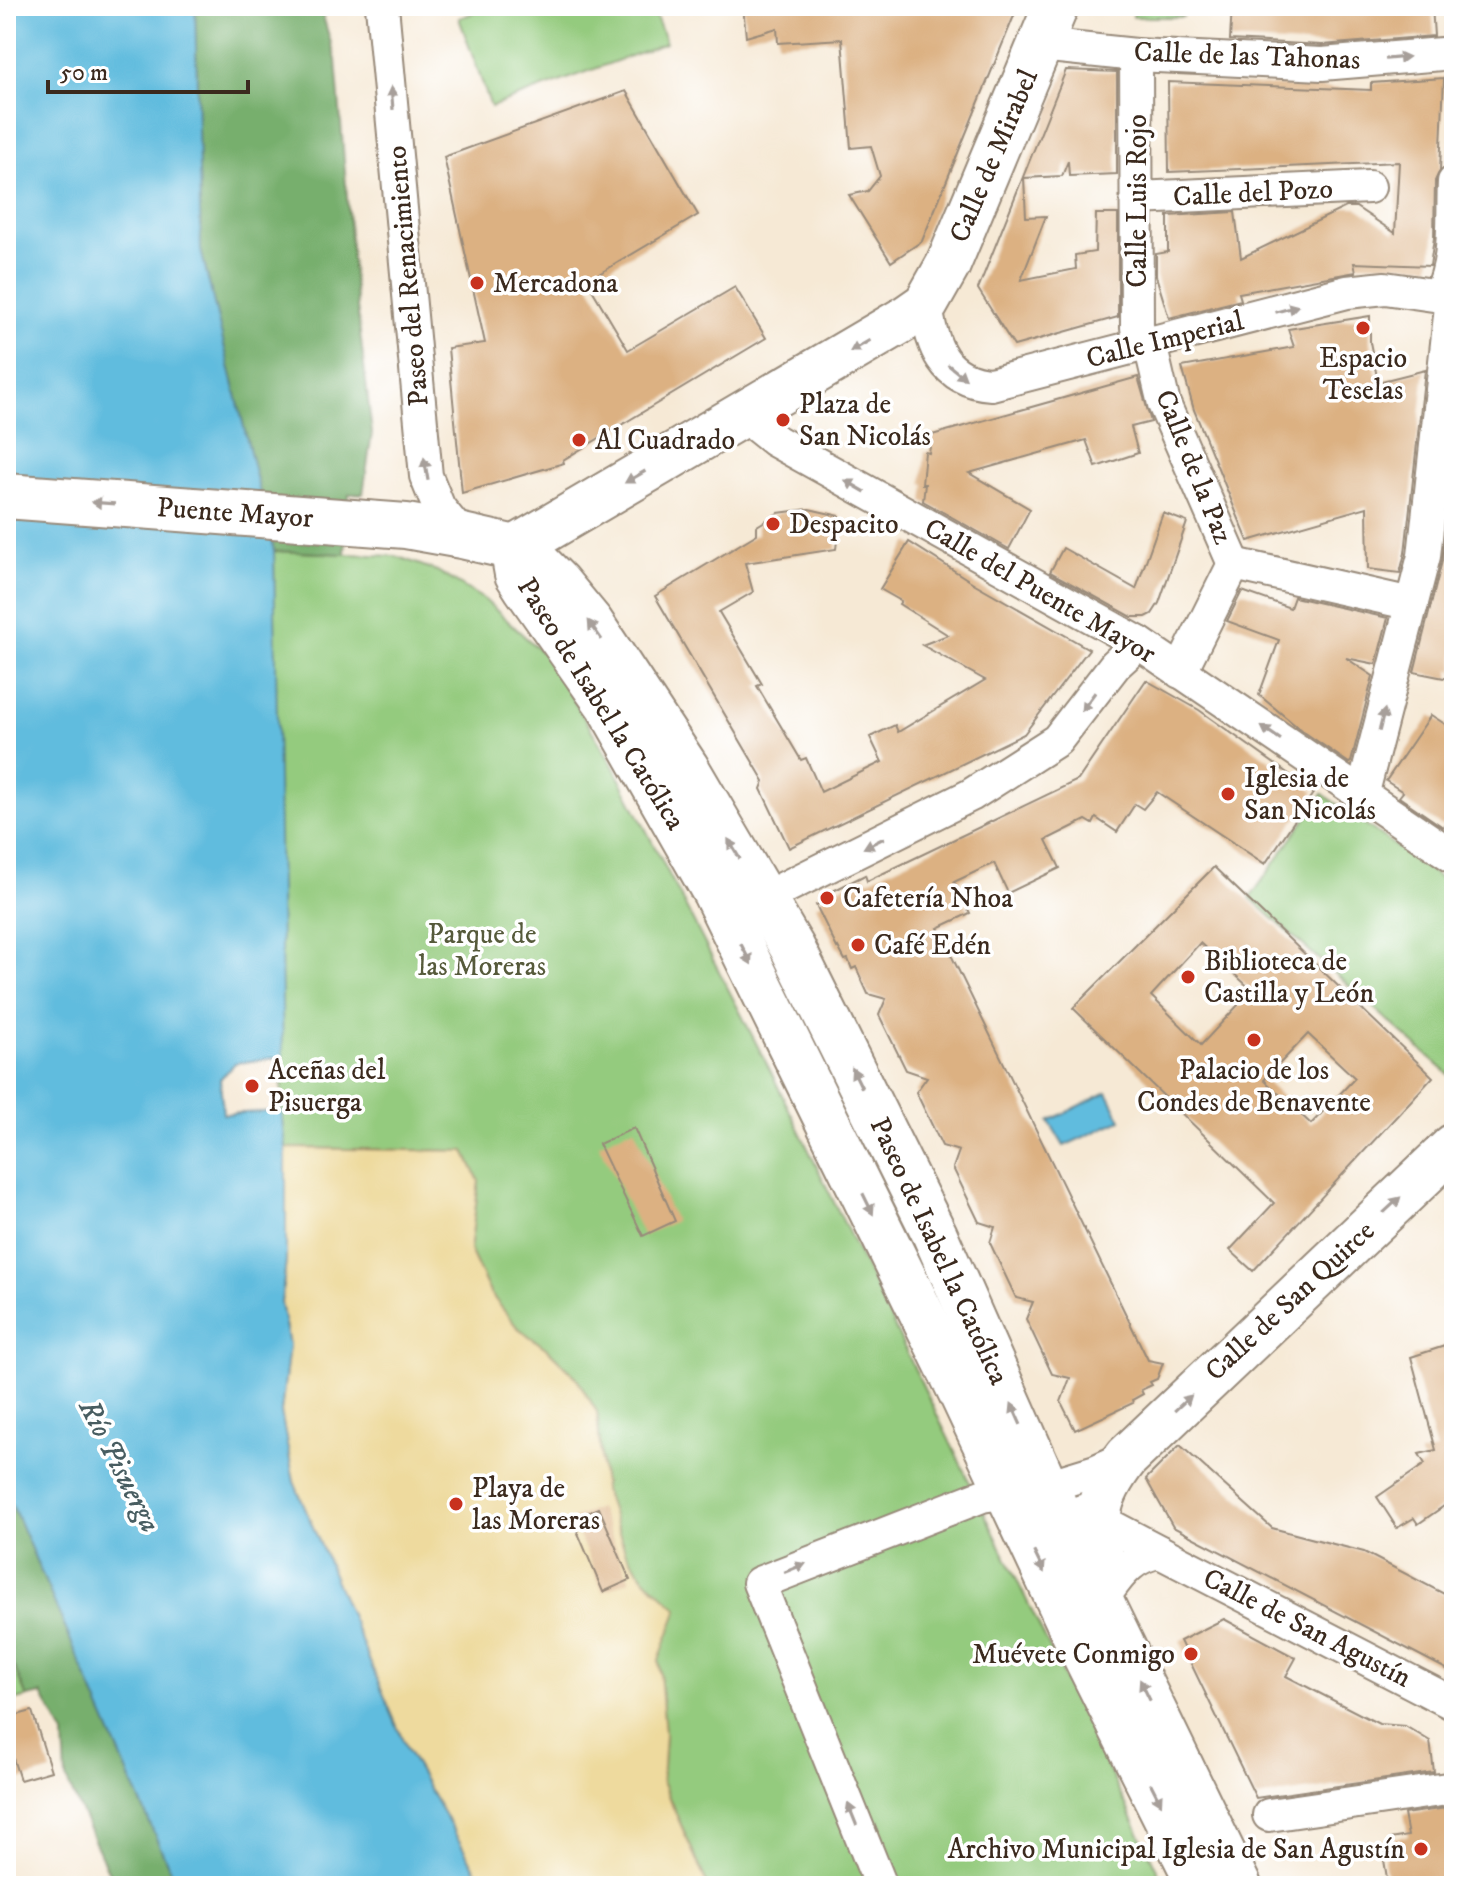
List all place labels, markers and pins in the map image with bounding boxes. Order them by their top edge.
place label: Mercadona [493,266,618,301]
marker: Mercadona [468,274,486,292]
marker: Espacio Teselas [1354,319,1372,337]
place label: Espacio Teselas [1319,341,1407,408]
place label: Plaza de San Nicolás [799,387,931,454]
marker: Plaza de San Nicolás [774,411,792,429]
place label: Al Cuadrado [595,423,735,458]
marker: Al Cuadrado [570,431,588,449]
place label: Despacito [789,507,899,542]
marker: Despacito [764,515,782,533]
place label: Iglesia de San Nicolás [1244,761,1376,828]
marker: Iglesia de San Nicolás [1219,785,1237,803]
place label: Cafetería Nhoa [843,881,1013,916]
marker: Cafetería Nhoa [818,889,836,907]
place label: Café Edén [874,928,991,963]
marker: Café Edén [849,936,867,954]
place label: Biblioteca de Castilla y León [1204,944,1374,1011]
marker: Biblioteca de Castilla y León [1179,968,1197,986]
marker: Palacio de los Condes de Benavente [1245,1031,1263,1049]
place label: Aceñas del Pisuerga [268,1053,386,1120]
place label: Palacio de los Condes de Benavente [1137,1053,1371,1120]
marker: Aceñas del Pisuerga [243,1077,261,1095]
place label: Playa de las Moreras [472,1471,600,1538]
marker: Playa de las Moreras [447,1495,465,1513]
place label: Muévete Conmigo [972,1637,1175,1672]
marker: Muévete Conmigo [1182,1645,1200,1663]
place label: Archivo Municipal Iglesia de San Agustín [947,1832,1405,1867]
marker: Archivo Municipal Iglesia de San Agustín [1412,1840,1430,1858]

